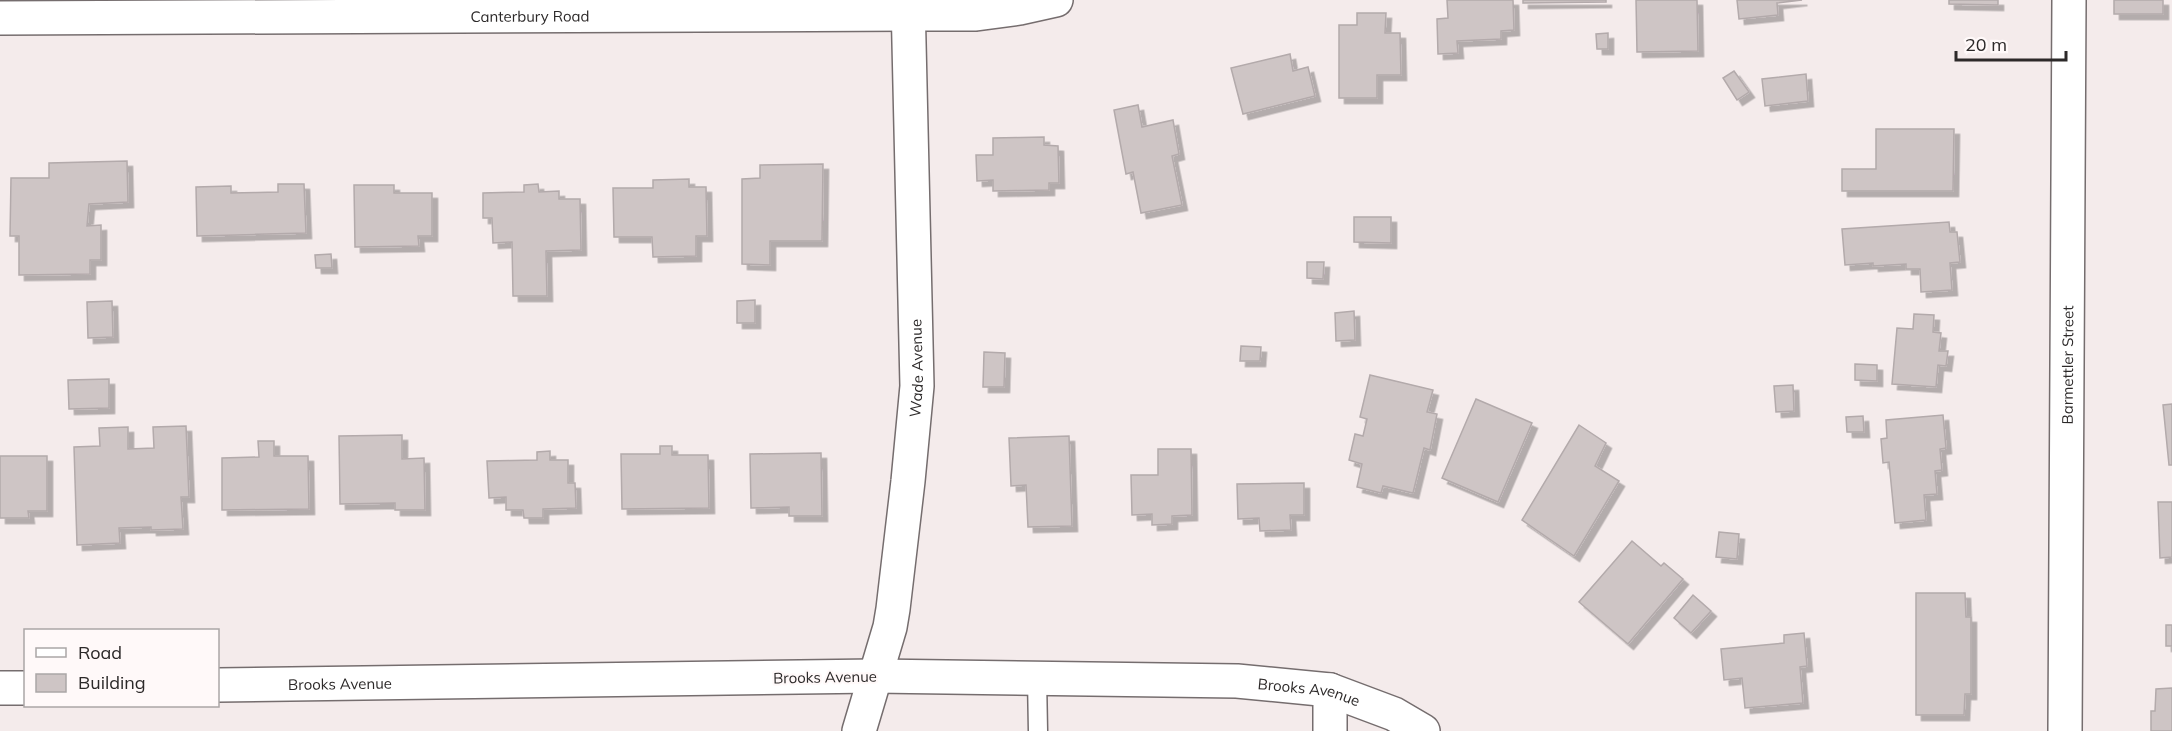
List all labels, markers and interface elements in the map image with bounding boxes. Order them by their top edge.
street label: Canterbury Road [470,6,590,25]
scale bar [1956,24,2066,62]
text: 20 m [1965,33,2007,56]
street label: Barmettler Street [2057,305,2077,425]
street label: Wade Avenue [905,319,927,418]
legend [24,629,219,707]
text: Road [78,641,122,664]
street label: Brooks Avenue [773,667,877,687]
text: Building [78,671,146,694]
street label: Brooks Avenue [288,673,392,694]
street label: Brooks Avenue [1257,674,1363,710]

